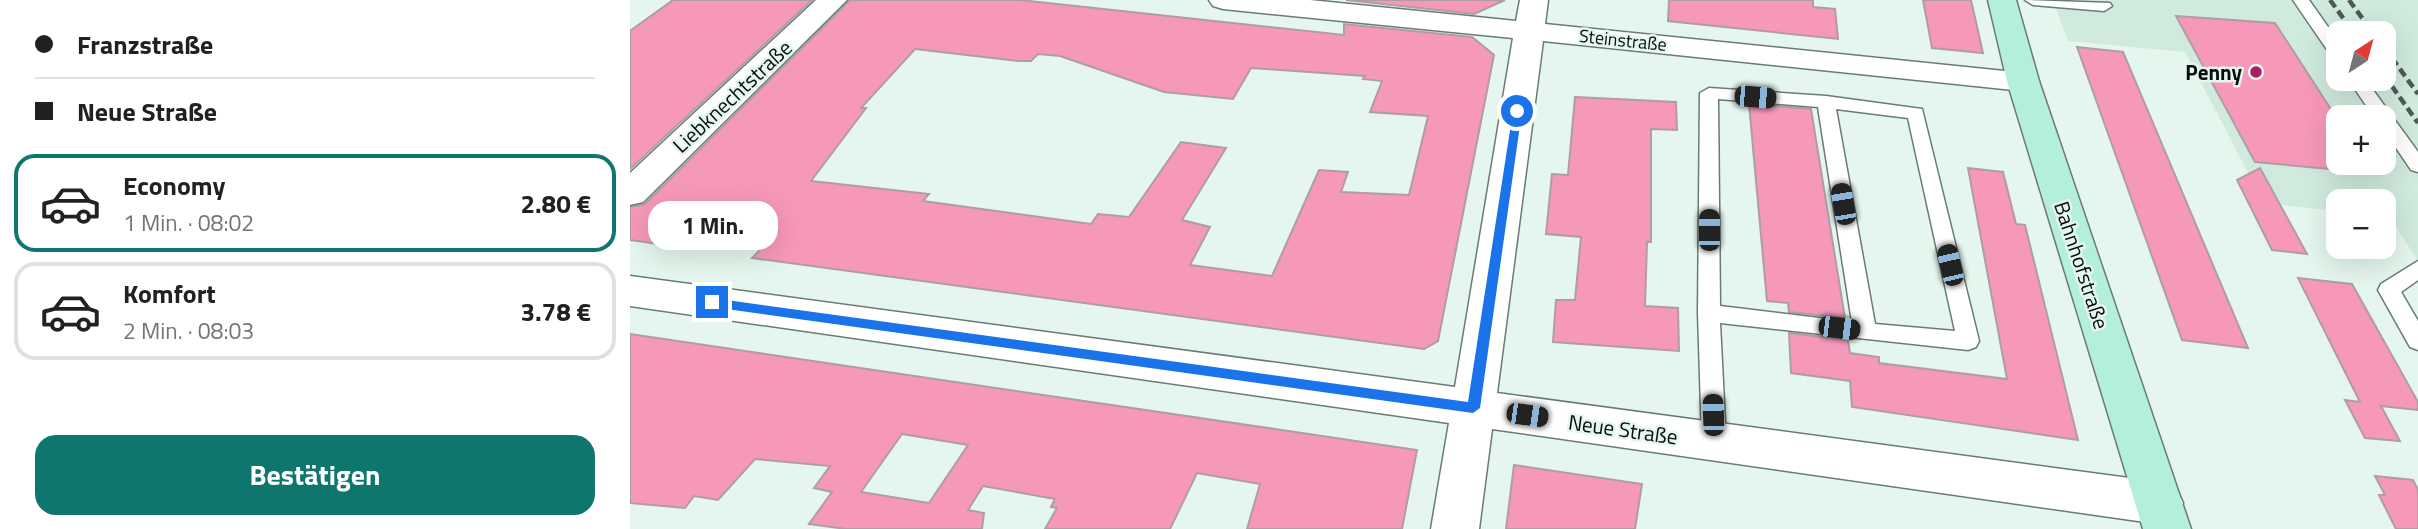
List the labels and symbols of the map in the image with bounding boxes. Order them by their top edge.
north arrow [2326,21,2396,91]
street label: Steinstraße [1578,22,1668,58]
street label: Liebknechtstraße [665,32,799,160]
place label: Penny [2185,56,2242,88]
marker: Penny [2248,64,2264,80]
car [1734,85,1777,109]
route start [1501,95,1533,127]
car [1830,181,1857,227]
street label: Bahnhofstraße [2046,197,2118,333]
callout: 1 Min. [647,201,777,250]
car [1699,209,1720,251]
car [1936,242,1965,288]
route end [696,286,728,318]
car [1817,315,1862,341]
car [1702,394,1725,436]
car [1505,402,1550,428]
street label: Neue Straße [1566,405,1680,453]

